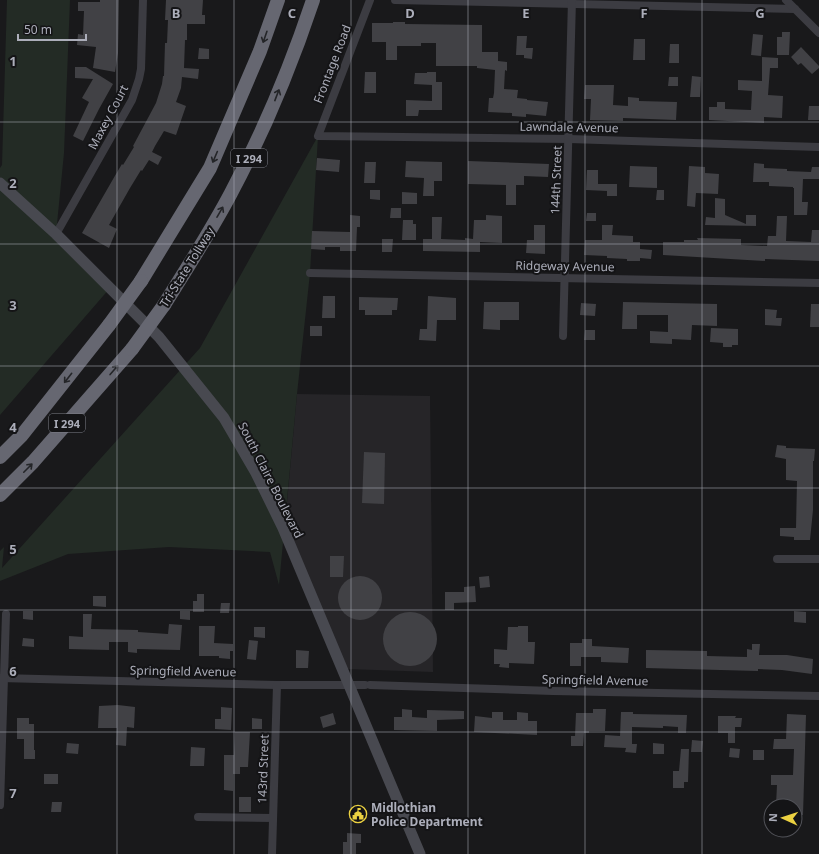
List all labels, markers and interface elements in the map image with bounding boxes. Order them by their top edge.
text: B [172,4,180,22]
text: C [288,4,296,22]
text: D [405,4,415,22]
text: E [522,4,530,22]
text: F [640,4,648,22]
text: G [755,4,765,22]
scale bar [18,16,86,42]
text: 50 m [24,21,52,38]
street label: Frontage Road [309,22,355,106]
one-way arrow [261,30,268,43]
text: 1 [9,52,17,70]
street label: Maxey Court [84,81,132,152]
one-way arrow [274,89,282,101]
street label: Lawndale Avenue [519,118,619,136]
street label: 144th Street [546,145,566,215]
road number: I 294 [231,149,267,167]
one-way arrow [211,150,219,162]
text: 2 [9,174,17,192]
one-way arrow [217,206,225,218]
street label: Tri-State Tollway [156,223,219,310]
street label: Ridgeway Avenue [515,257,615,275]
text: 3 [9,296,17,314]
one-way arrow [109,365,118,375]
one-way arrow [63,372,72,383]
road number: I 294 [49,414,85,432]
text: 4 [9,418,17,436]
street label: South Claire Boulevard [234,419,308,541]
one-way arrow [23,463,32,473]
text: 5 [9,540,17,558]
text: 6 [9,662,17,680]
street label: Springfield Avenue [130,662,237,680]
street label: Springfield Avenue [542,671,649,689]
street label: 143rd Street [253,733,273,804]
text: 7 [9,784,17,802]
north arrow [763,798,803,838]
place label: Midlothian Police Department [371,799,483,830]
public building icon: Midlothian Police Department [348,804,368,824]
text: N [765,813,780,822]

